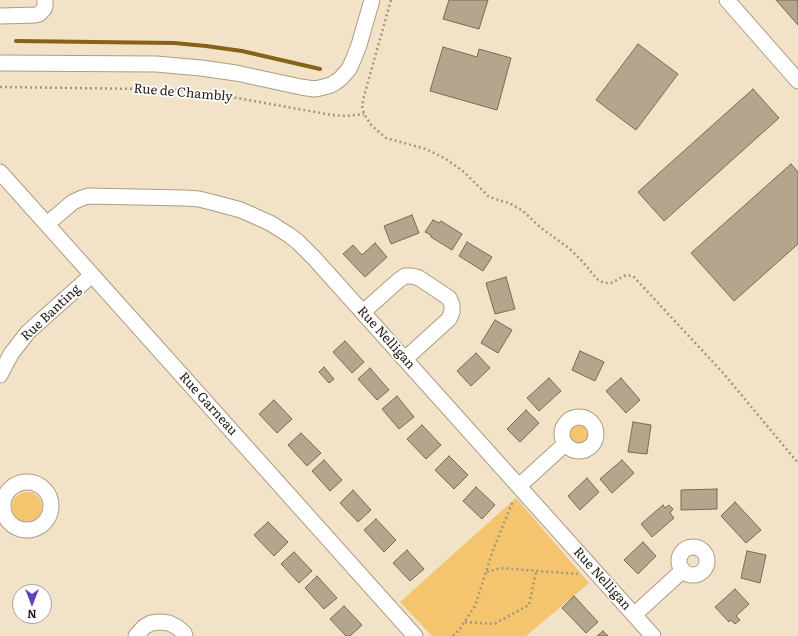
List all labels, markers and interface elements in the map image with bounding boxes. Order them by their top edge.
street label: Rue de Chambly [133,81,233,105]
street label: Rue Banting [18,282,84,344]
street label: Rue Nelligan [354,303,418,373]
street label: Rue Garneau [176,369,240,439]
street label: Rue Nelligan [570,544,634,614]
north arrow [12,584,52,624]
text: N [27,607,37,623]

